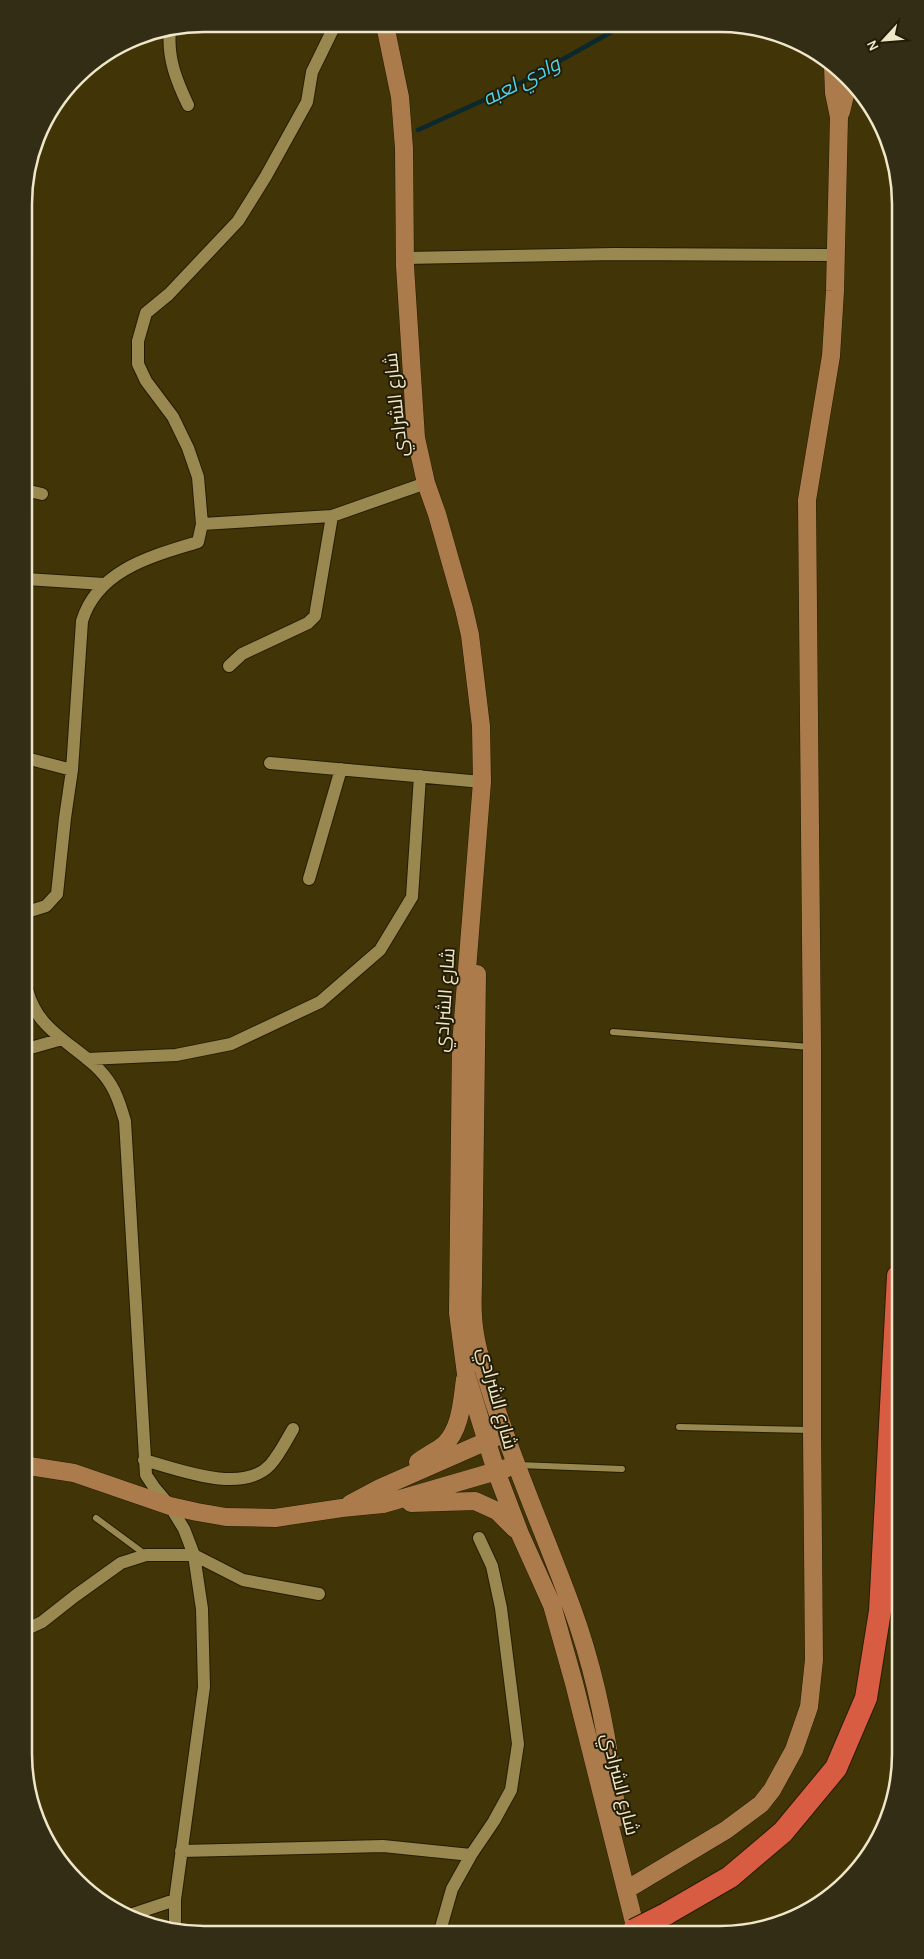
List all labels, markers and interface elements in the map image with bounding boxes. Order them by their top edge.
north arrow [859,15,909,65]
text: N [863,37,883,54]
water label: وادي لعبه [479,52,567,114]
street label: شارع الشرادي [380,351,415,458]
street label: شارع الشرادي [430,947,463,1053]
street label: شارع الشرادي [470,1345,521,1452]
street label: شارع الشرادي [594,1731,643,1838]

